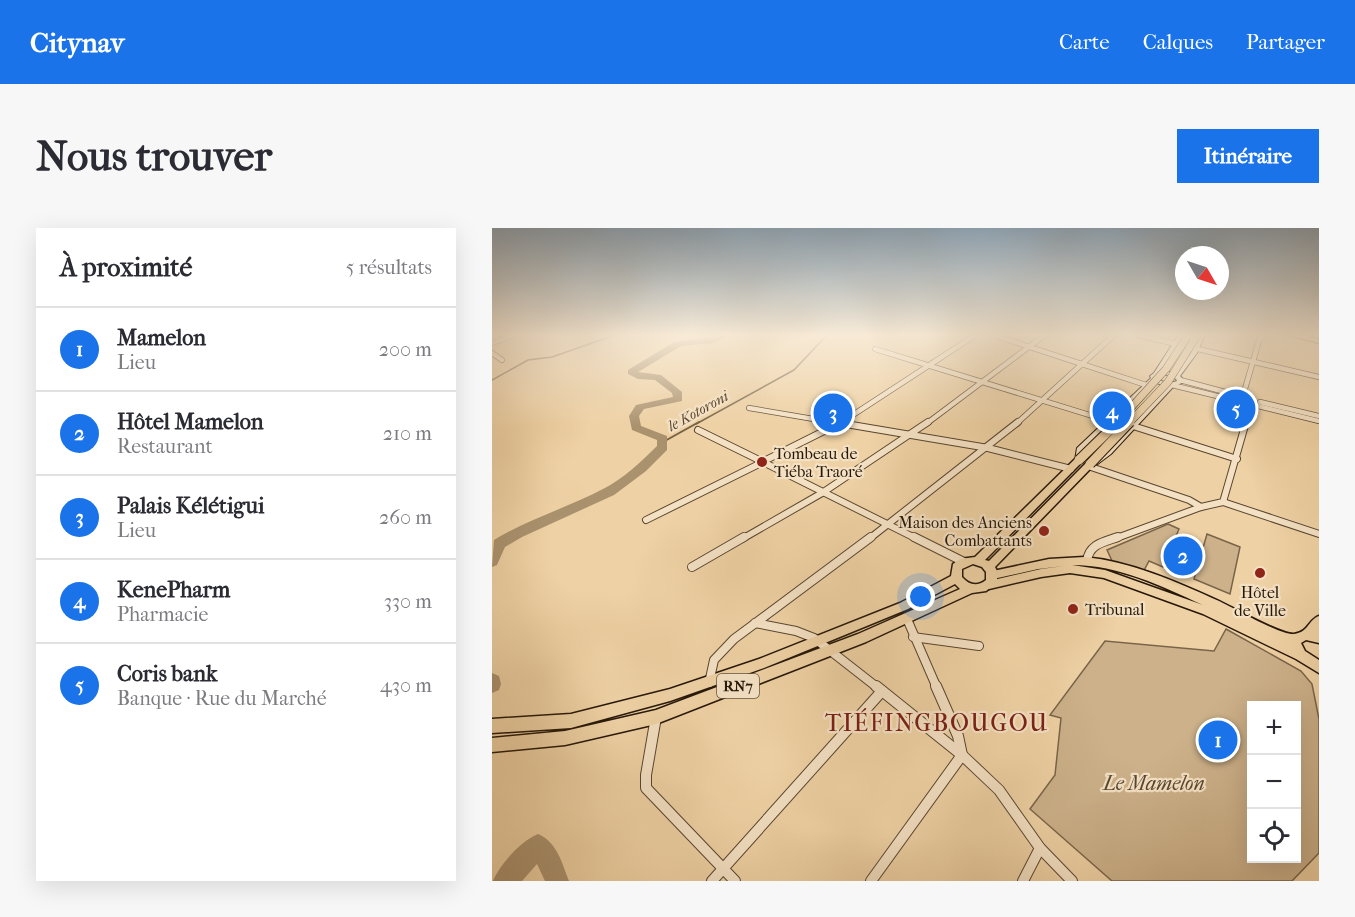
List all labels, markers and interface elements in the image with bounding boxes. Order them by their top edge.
text: Citynav [30,26,124,59]
text: Carte [1059,30,1110,54]
text: Calques [1143,30,1213,54]
text: Partager [1246,30,1325,54]
button: Itinéraire [1177,129,1319,183]
text: Nous trouver [36,132,272,181]
north arrow [1175,246,1229,300]
text: À proximité [60,252,192,283]
text: 5 résultats [346,256,432,279]
text: Mamelon [117,325,206,351]
text: 1 [76,338,83,361]
text: 200 m [379,338,432,361]
text: Lieu [117,351,156,374]
water label: le Kotoroni [664,386,733,435]
pin: 5 [1216,386,1256,432]
pin: 4 [1092,388,1132,434]
pin: 3 [814,390,852,435]
text: Hôtel Mamelon [117,409,264,435]
text: 2 [74,422,85,445]
text: 210 m [383,422,432,445]
text: Restaurant [117,435,213,458]
place label: Tombeau de Tiéba Traoré [774,444,863,481]
marker: Tombeau de Tiéba Traoré [755,455,769,469]
text: Palais Kélétigui [117,493,264,519]
text: 3 [75,506,84,529]
text: 260 m [379,506,432,529]
place label: Maison des Anciens Combattants [898,513,1032,550]
text: Lieu [117,519,156,542]
marker: Maison des Anciens Combattants [1037,524,1051,538]
pin: 2 [1164,534,1202,578]
marker: Hôtel de Ville [1253,566,1267,580]
text: KenePharm [117,577,230,603]
your location [906,582,935,611]
place label: Hôtel de Ville [1234,583,1286,620]
text: 4 [74,590,85,613]
text: 330 m [384,590,432,613]
place label: Tribunal [1085,600,1145,619]
marker: Tribunal [1066,602,1080,616]
text: Pharmacie [117,603,208,626]
text: Coris bank [117,661,217,687]
text: 5 [75,674,84,697]
text: 430 m [380,674,432,697]
road number: RN7 [717,674,759,698]
text: Banque · Rue du Marché [117,687,327,710]
map controls [1247,701,1301,863]
button: + [1247,701,1301,755]
district label: TIÉFINGBOUGOU [825,708,1049,737]
pin: 1 [1198,718,1238,762]
button: − [1247,755,1301,809]
park label: Le Mamelon [1101,772,1205,795]
button: locate [1247,809,1301,863]

